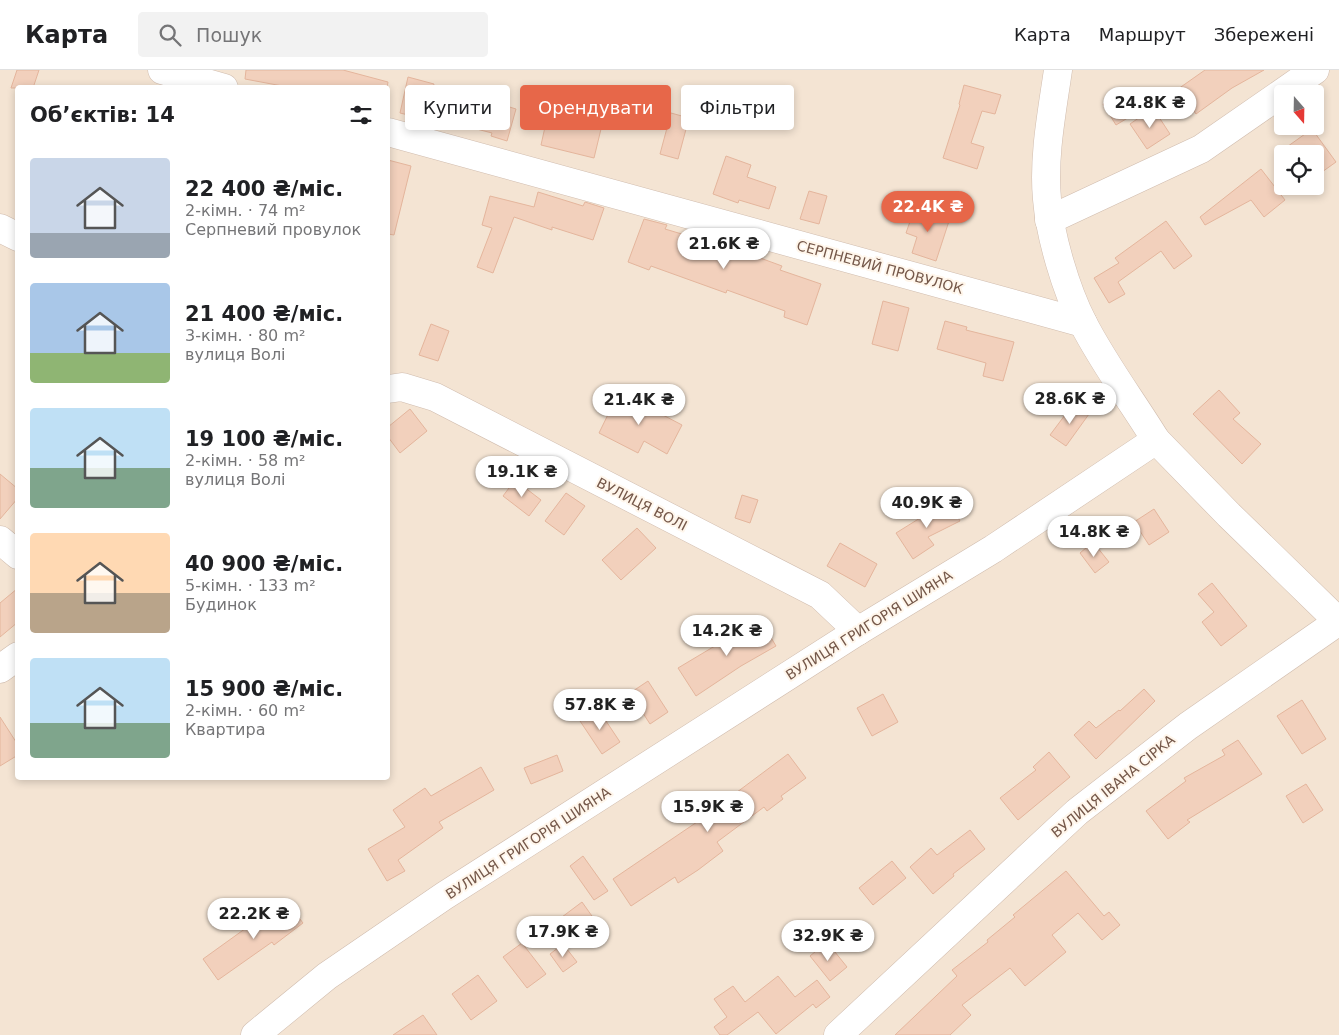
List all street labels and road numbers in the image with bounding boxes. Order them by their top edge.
street label: СЕРПНЕВИЙ ПРОВУЛОК [795,236,965,297]
street label: ВУЛИЦЯ ВОЛІ [594,474,690,534]
street label: ВУЛИЦЯ ГРИГОРІЯ ШИЯНА [783,567,956,683]
street label: ВУЛИЦЯ ІВАНА СІРКА [1048,731,1178,841]
street label: ВУЛИЦЯ ГРИГОРІЯ ШИЯНА [443,783,614,902]

